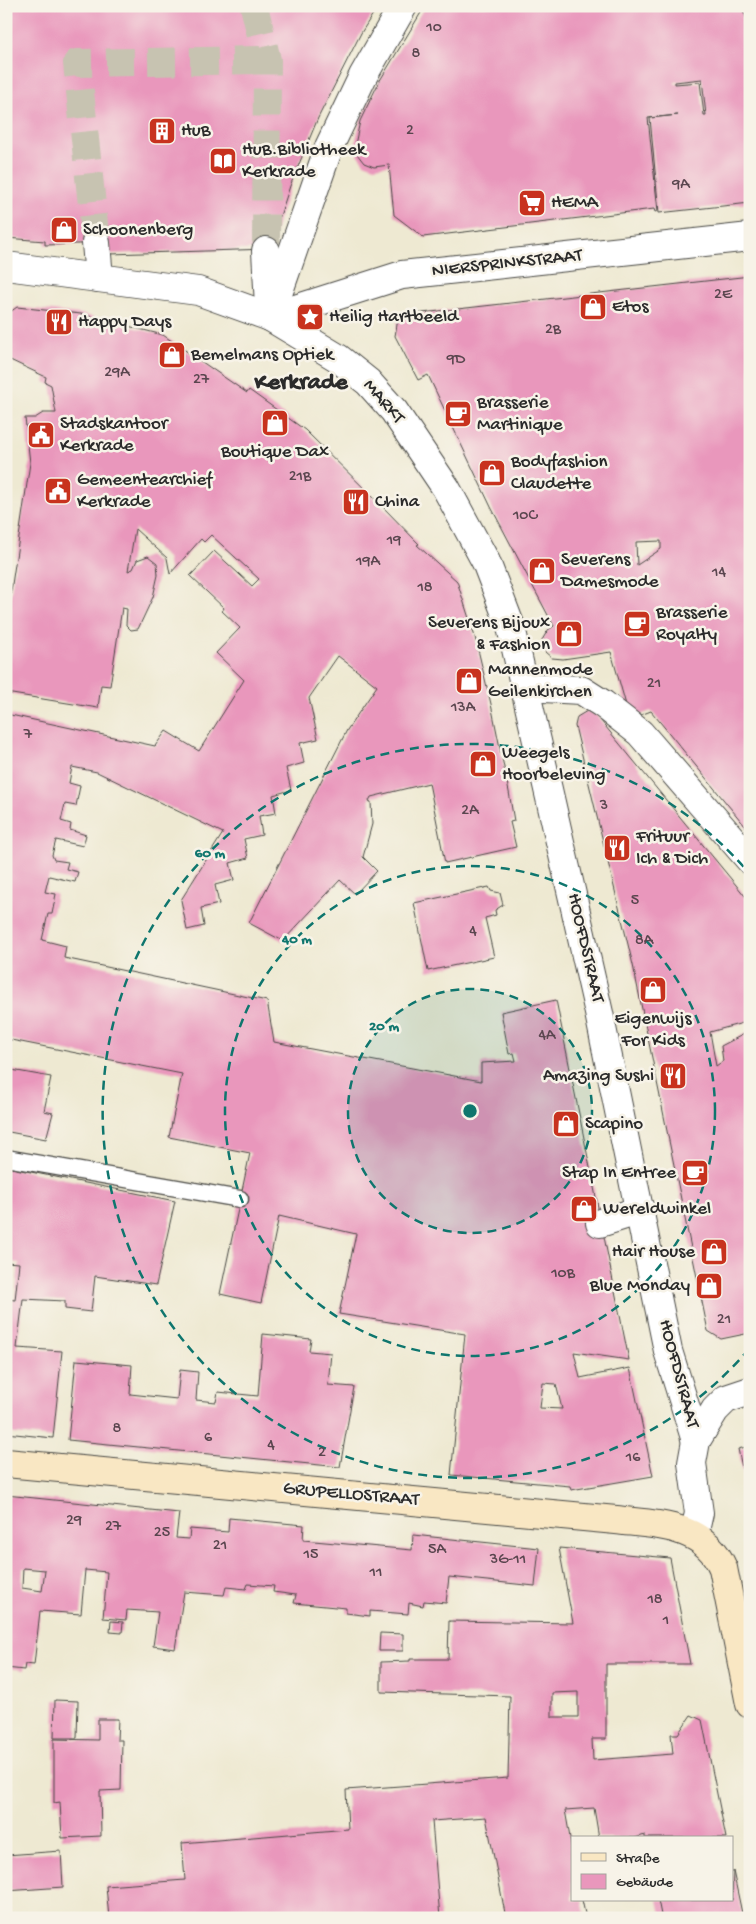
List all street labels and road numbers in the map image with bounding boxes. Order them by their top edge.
street label: NIERSPRINKSTRAAT [431,245,584,283]
street label: MARKT [357,375,409,430]
street label: HOOFDSTRAAT [561,891,609,1006]
street label: HOOFDSTRAAT [652,1317,704,1432]
street label: GRUPELLOSTRAAT [282,1478,421,1512]

